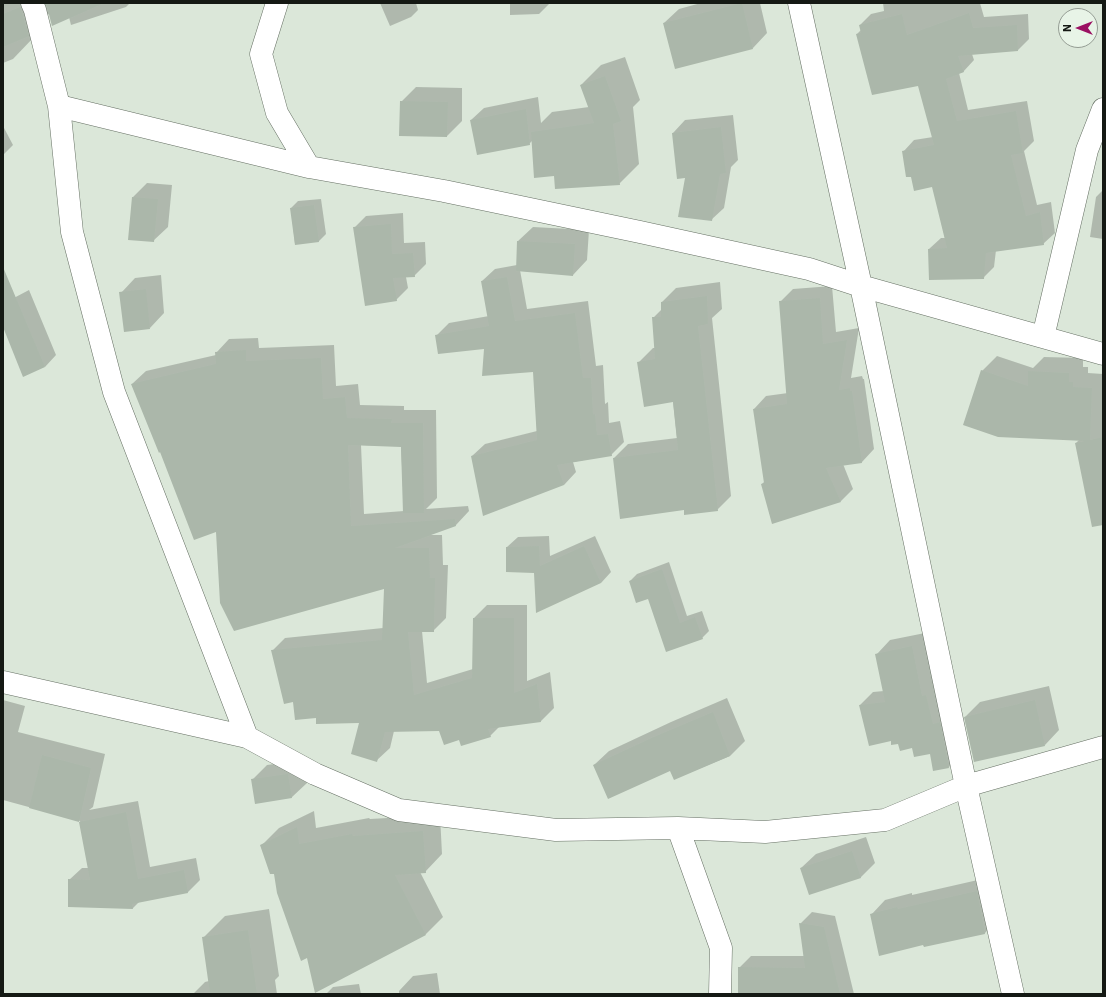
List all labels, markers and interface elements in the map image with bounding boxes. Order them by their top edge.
north arrow [1058,8,1098,48]
text: N [1060,24,1074,32]

